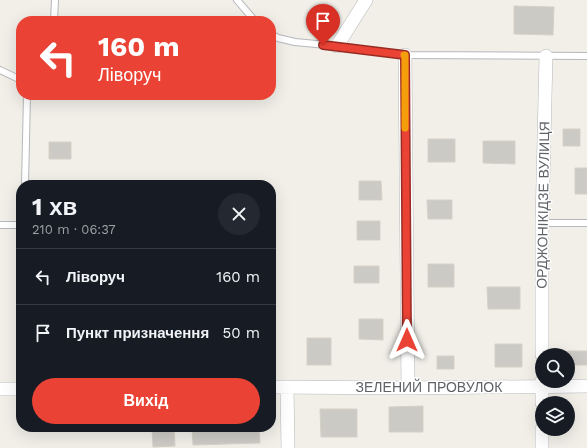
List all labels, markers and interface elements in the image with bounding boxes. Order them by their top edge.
pin [306,4,340,45]
icon: arrive [312,10,334,32]
text: 160 m [98,30,180,63]
icon: left [32,32,84,84]
text: Ліворуч [98,64,161,85]
street label: ОРДЖОНІКІДЗЕ ВУЛИЦЯ [534,121,552,289]
text: 1 хв [32,193,77,221]
button: close [218,193,260,235]
text: 210 m · 06:37 [32,222,116,237]
icon: left [32,266,54,288]
text: Ліворуч [66,268,125,286]
text: 160 m [216,268,260,286]
position arrow [386,319,428,361]
icon: arrive [32,322,54,344]
text: Пункт призначення [66,324,209,342]
text: 50 m [223,324,260,342]
map controls [535,348,575,436]
button: search [535,348,575,388]
button: Вихід [32,378,260,424]
street label: ЗЕЛЕНИЙ ПРОВУЛОК [356,378,503,395]
button: layers [535,396,575,436]

